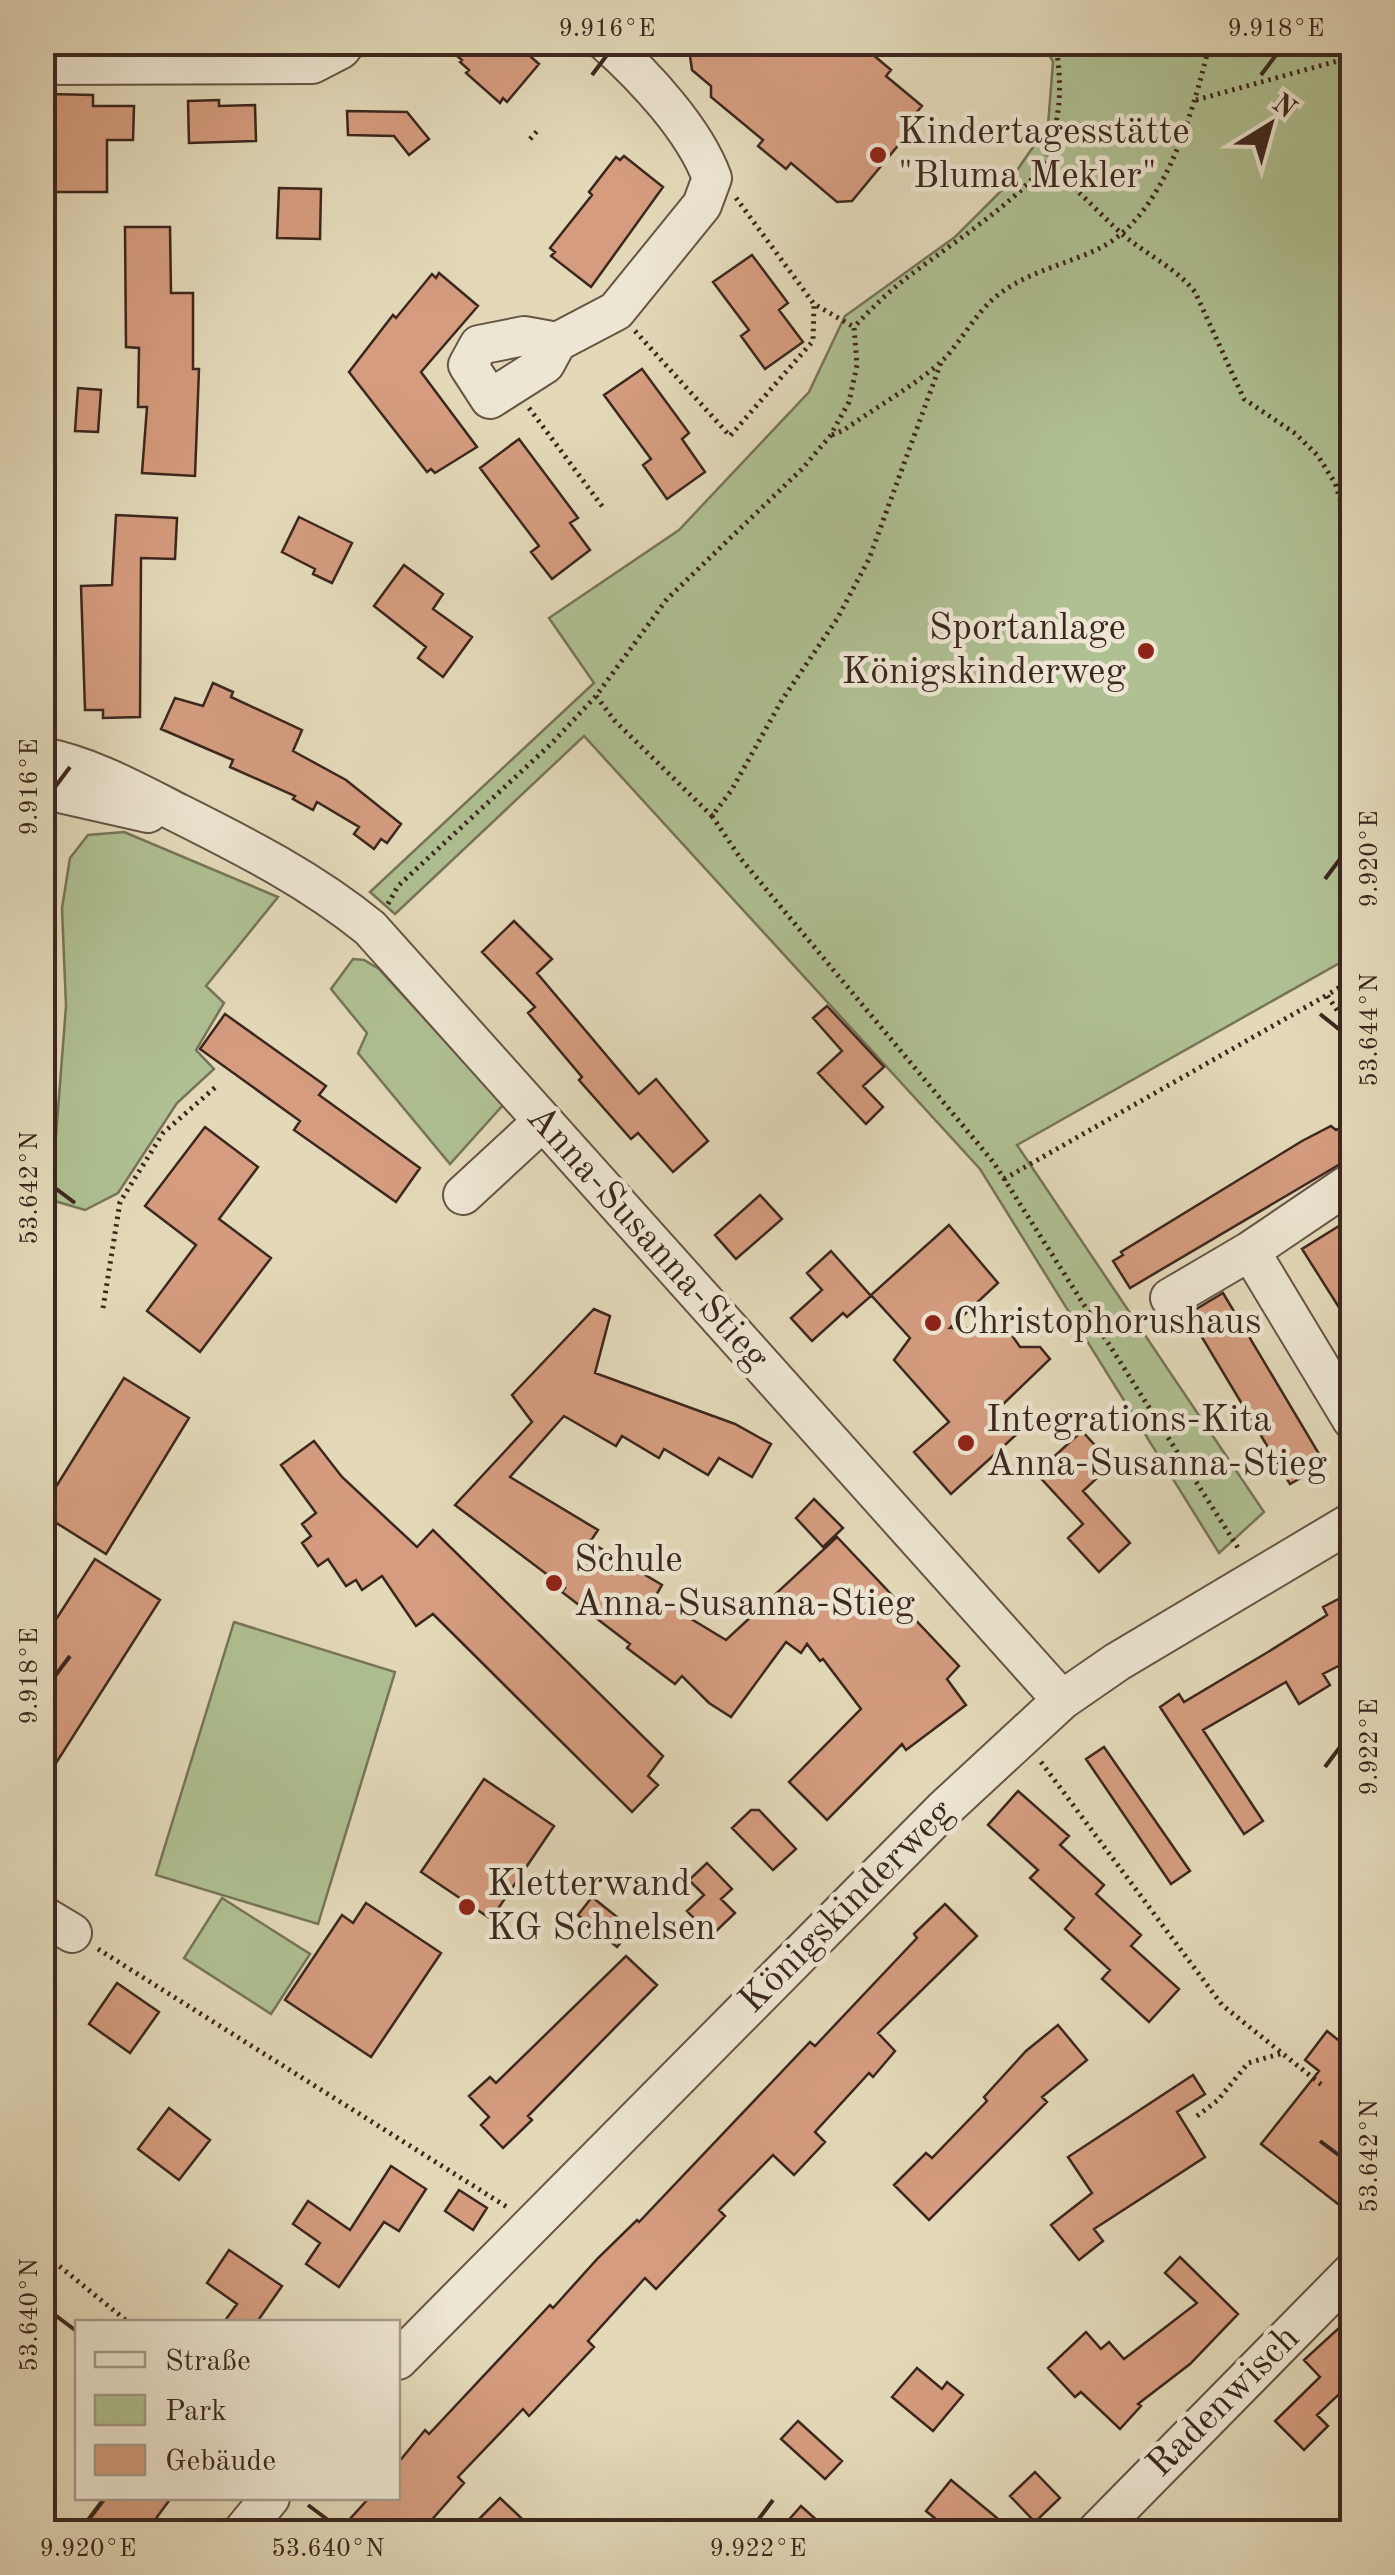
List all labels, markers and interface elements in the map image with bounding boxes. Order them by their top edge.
text: 9.916°E [559,17,655,42]
text: 9.918°E [1228,17,1324,42]
north arrow [1220,75,1320,175]
text: N [1266,90,1301,125]
place label: Kindertagesstätte "Bluma Mekler" [898,114,1190,196]
marker: Kindertagesstätte "Bluma Mekler" [867,144,889,166]
place label: Sportanlage Königskinderweg [842,610,1126,692]
marker: Sportanlage Königskinderweg [1135,640,1157,662]
text: 9.916°E [18,739,43,835]
text: 9.920°E [1358,811,1383,907]
text: 53.644°N [1358,973,1383,1087]
street label: Anna-Susanna-Stieg [519,1099,776,1378]
text: 53.642°N [18,1131,43,1245]
place label: Christophorushaus [953,1304,1261,1342]
marker: Christophorushaus [922,1312,944,1334]
place label: Integrations-Kita Anna-Susanna-Stieg [986,1402,1327,1484]
marker: Integrations-Kita Anna-Susanna-Stieg [955,1432,977,1454]
place label: Schule Anna-Susanna-Stieg [574,1542,915,1624]
marker: Schule Anna-Susanna-Stieg [543,1572,565,1594]
text: 9.918°E [18,1628,43,1724]
text: 9.922°E [1358,1699,1383,1795]
street label: Königskinderweg [733,1793,961,2021]
place label: Kletterwand KG Schnelsen [487,1866,716,1948]
marker: Kletterwand KG Schnelsen [456,1896,478,1918]
text: 53.642°N [1358,2099,1383,2213]
text: 53.640°N [18,2258,43,2372]
street label: Radenwisch [1141,2319,1307,2485]
legend [75,2320,400,2500]
text: Straße [165,2347,251,2377]
text: Park [165,2397,227,2427]
text: Gebäude [165,2447,276,2477]
text: 9.920°E [40,2537,136,2562]
text: 53.640°N [271,2537,385,2562]
text: 9.922°E [710,2537,806,2562]

